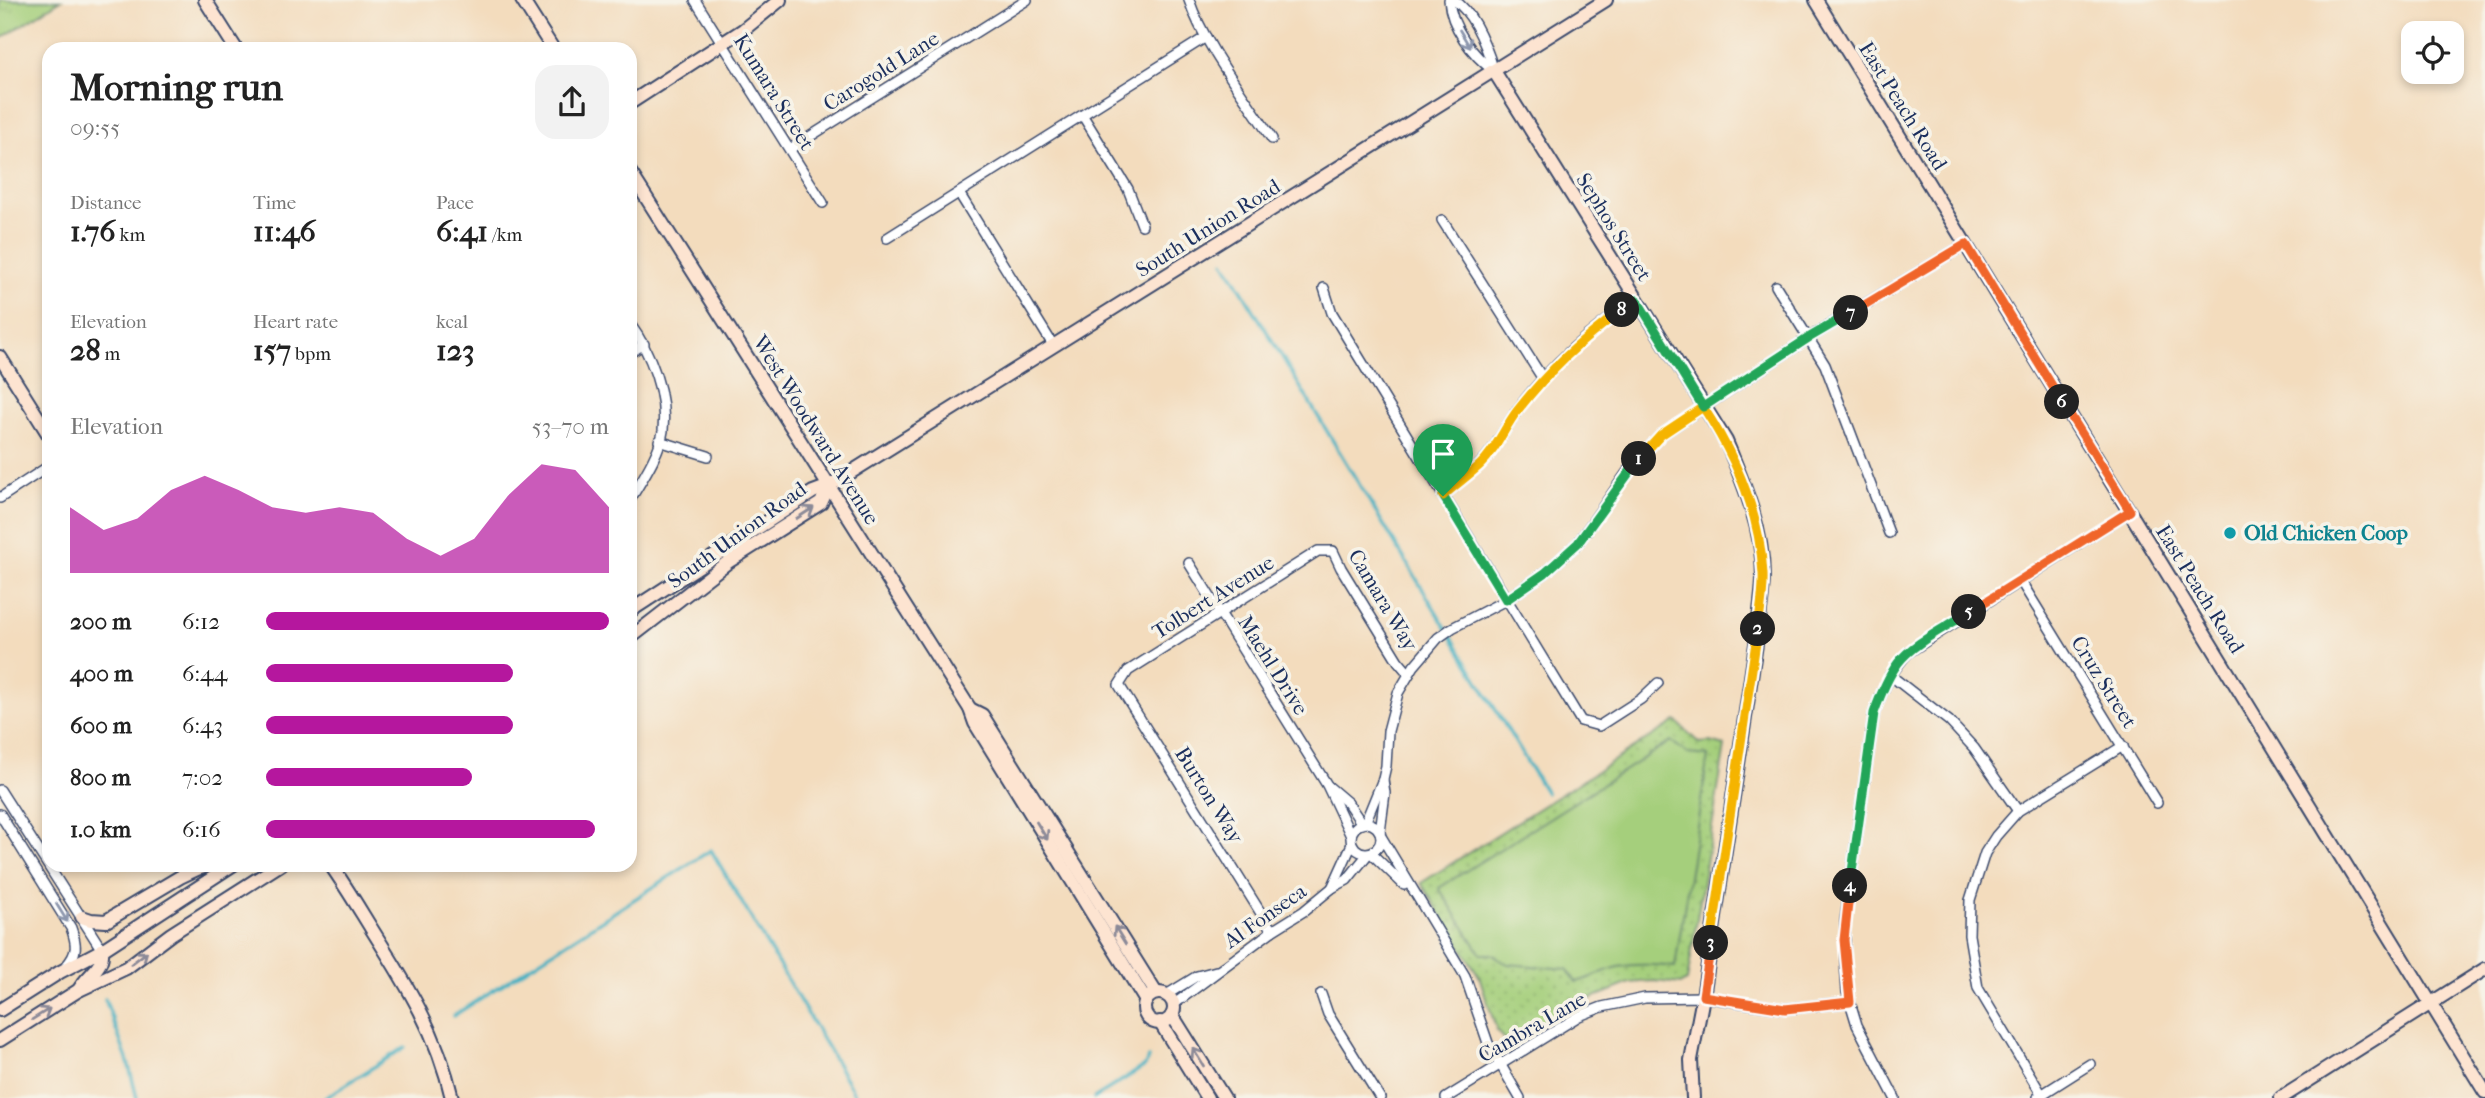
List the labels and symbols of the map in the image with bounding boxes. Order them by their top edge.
street label: Carogold Lane [819,26,943,116]
street label: Kumara Street [729,29,820,155]
one-way arrow [1459,29,1473,49]
street label: East Peach Road [1854,37,1952,175]
street label: Sephos Street [1571,169,1657,286]
street label: South Union Road [1131,174,1285,282]
pin: 8 [1604,292,1640,328]
pin: 7 [1834,296,1868,330]
street label: West Woodward Avenue [747,330,884,529]
pin: 6 [2044,384,2080,420]
pin [1413,424,1473,496]
pin: 1 [1622,442,1656,476]
street label: South Union Road [663,476,811,593]
one-way arrow [795,505,814,520]
street label: East Peach Road [2151,520,2249,658]
place label: Old Chicken Coop [2244,521,2408,545]
marker: Old Chicken Coop [2222,525,2238,541]
street label: Camara Way [1343,545,1423,656]
street label: Tolbert Avenue [1148,550,1278,644]
pin: 5 [1952,594,1986,630]
street label: Maehl Drive [1233,611,1313,719]
pin: 2 [1740,612,1776,646]
street label: Cruz Street [2066,631,2142,733]
street label: Burton Way [1170,742,1248,848]
one-way arrow [1035,820,1049,840]
pin: 4 [1832,868,1868,903]
street label: Al Fonseca [1218,879,1311,954]
one-way arrow [56,903,70,923]
one-way arrow [1113,925,1127,945]
pin: 3 [1694,926,1728,960]
one-way arrow [129,951,148,965]
street label: Cambra Lane [1474,987,1590,1067]
one-way arrow [31,1006,50,1021]
one-way arrow [1190,1047,1204,1067]

